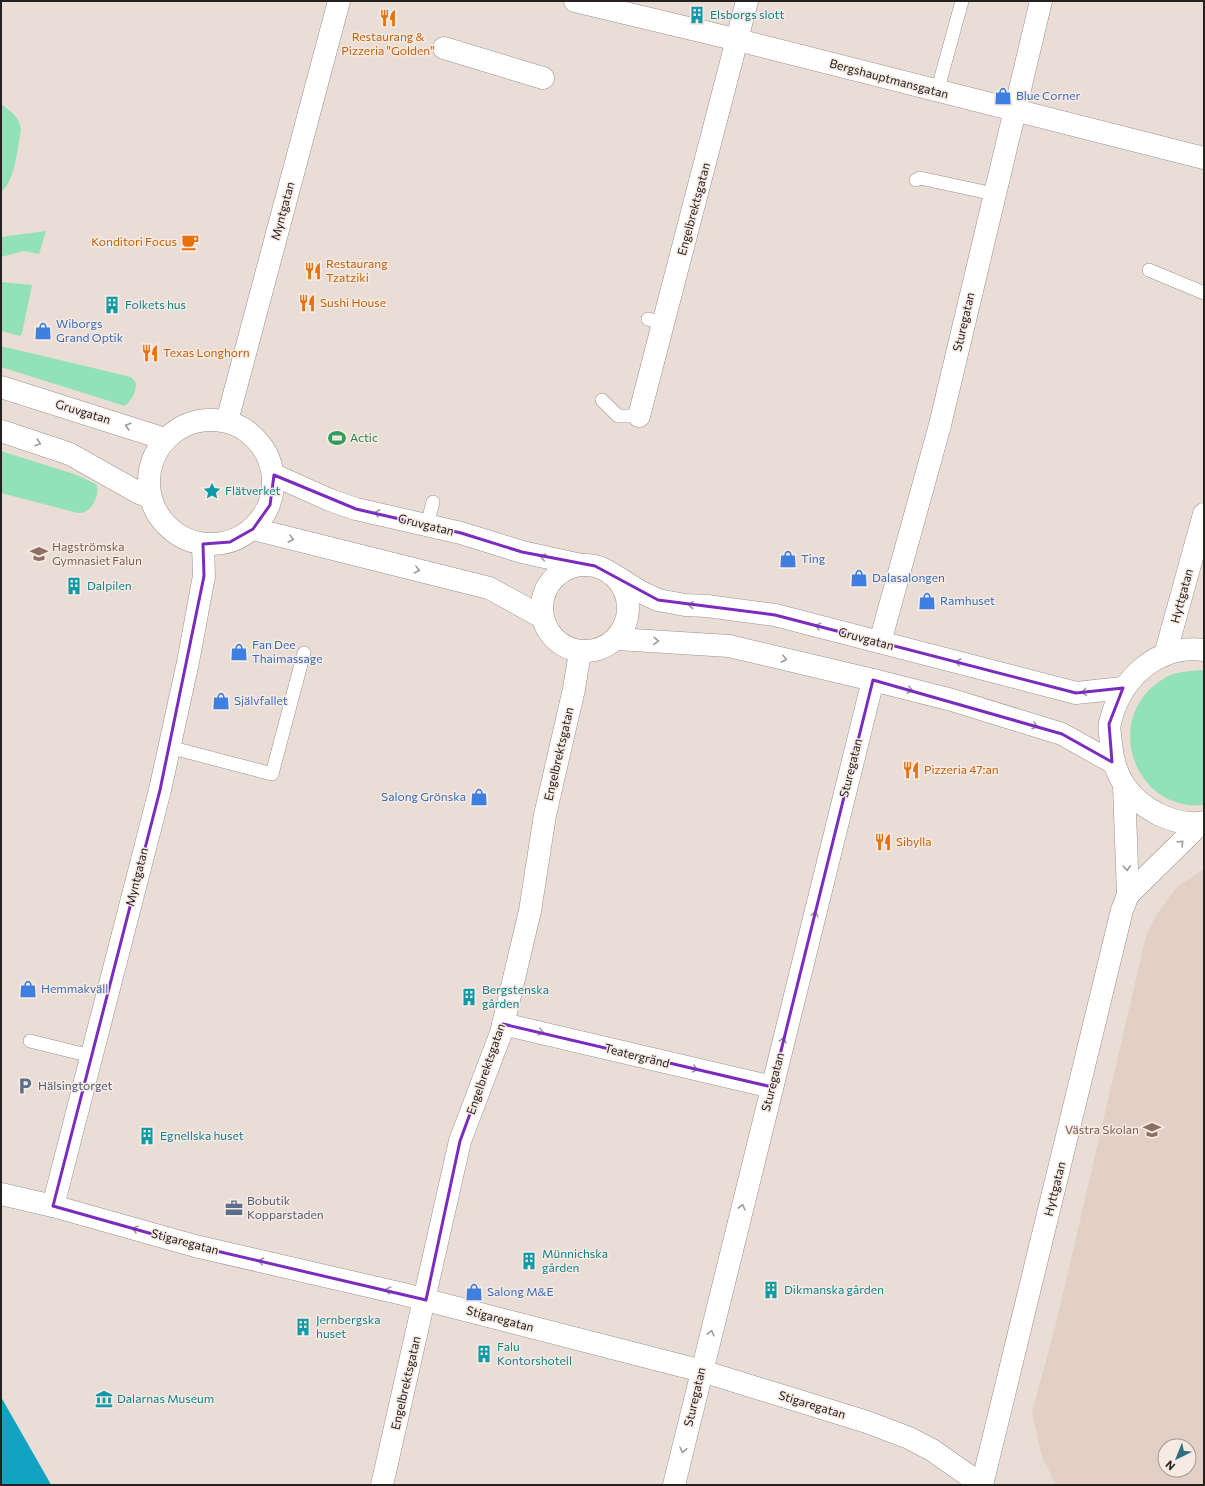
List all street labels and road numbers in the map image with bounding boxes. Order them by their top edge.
street label: Bergshauptmansgatan [828,55,950,101]
street label: Engelbrektsgatan [674,161,712,257]
street label: Myntgatan [268,180,297,241]
street label: Sturegatan [949,291,977,353]
street label: Gruvgatan [54,396,113,426]
street label: Gruvgatan [397,510,456,538]
street label: Hyttgatan [1167,567,1195,625]
street label: Gruvgatan [837,624,896,652]
street label: Engelbrektsgatan [540,706,576,802]
street label: Sturegatan [836,737,864,799]
street label: Myntgatan [122,846,150,907]
street label: Engelbrektsgatan [463,1021,507,1116]
street label: Teatergränd [603,1040,671,1070]
street label: Sturegatan [758,1051,786,1113]
street label: Hyttgatan [1040,1160,1068,1218]
street label: Stigaregatan [150,1225,221,1257]
street label: Stigaregatan [465,1302,536,1334]
street label: Engelbrektsgatan [387,1335,423,1431]
street label: Sturegatan [680,1366,708,1428]
street label: Stigaregatan [777,1387,847,1421]

